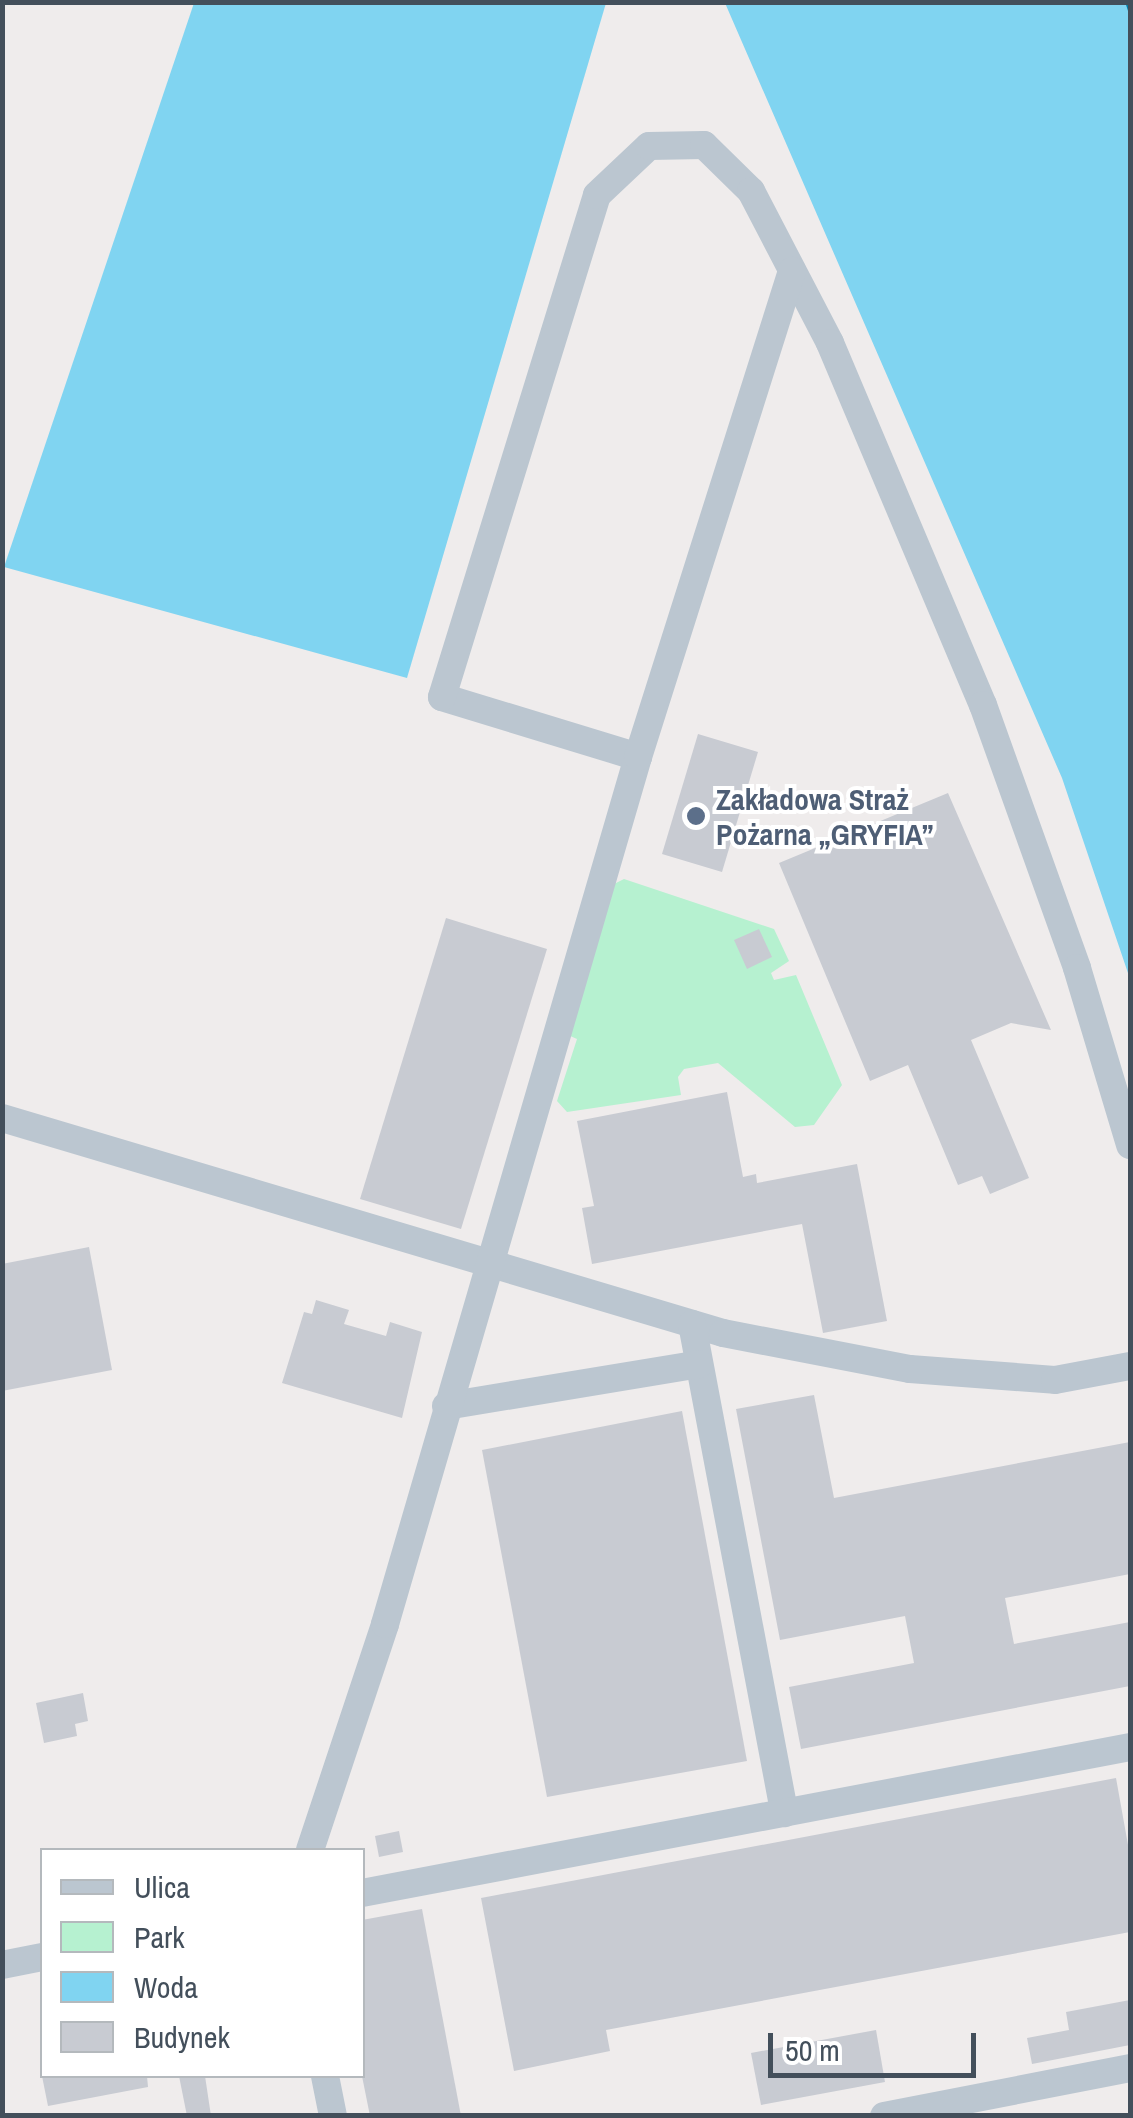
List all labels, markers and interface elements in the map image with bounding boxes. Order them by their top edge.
place label: Zakładowa Straż Pożarna „GRYFIA” [716,781,934,852]
marker: Zakładowa Straż Pożarna „GRYFIA” [685,805,707,827]
legend [40,1848,365,2078]
text: Ulica [134,1867,190,1907]
text: Park [134,1917,185,1957]
text: Woda [134,1967,198,2007]
scale bar [773,2013,980,2075]
text: Budynek [134,2017,230,2057]
text: 50 m [785,2030,840,2070]

